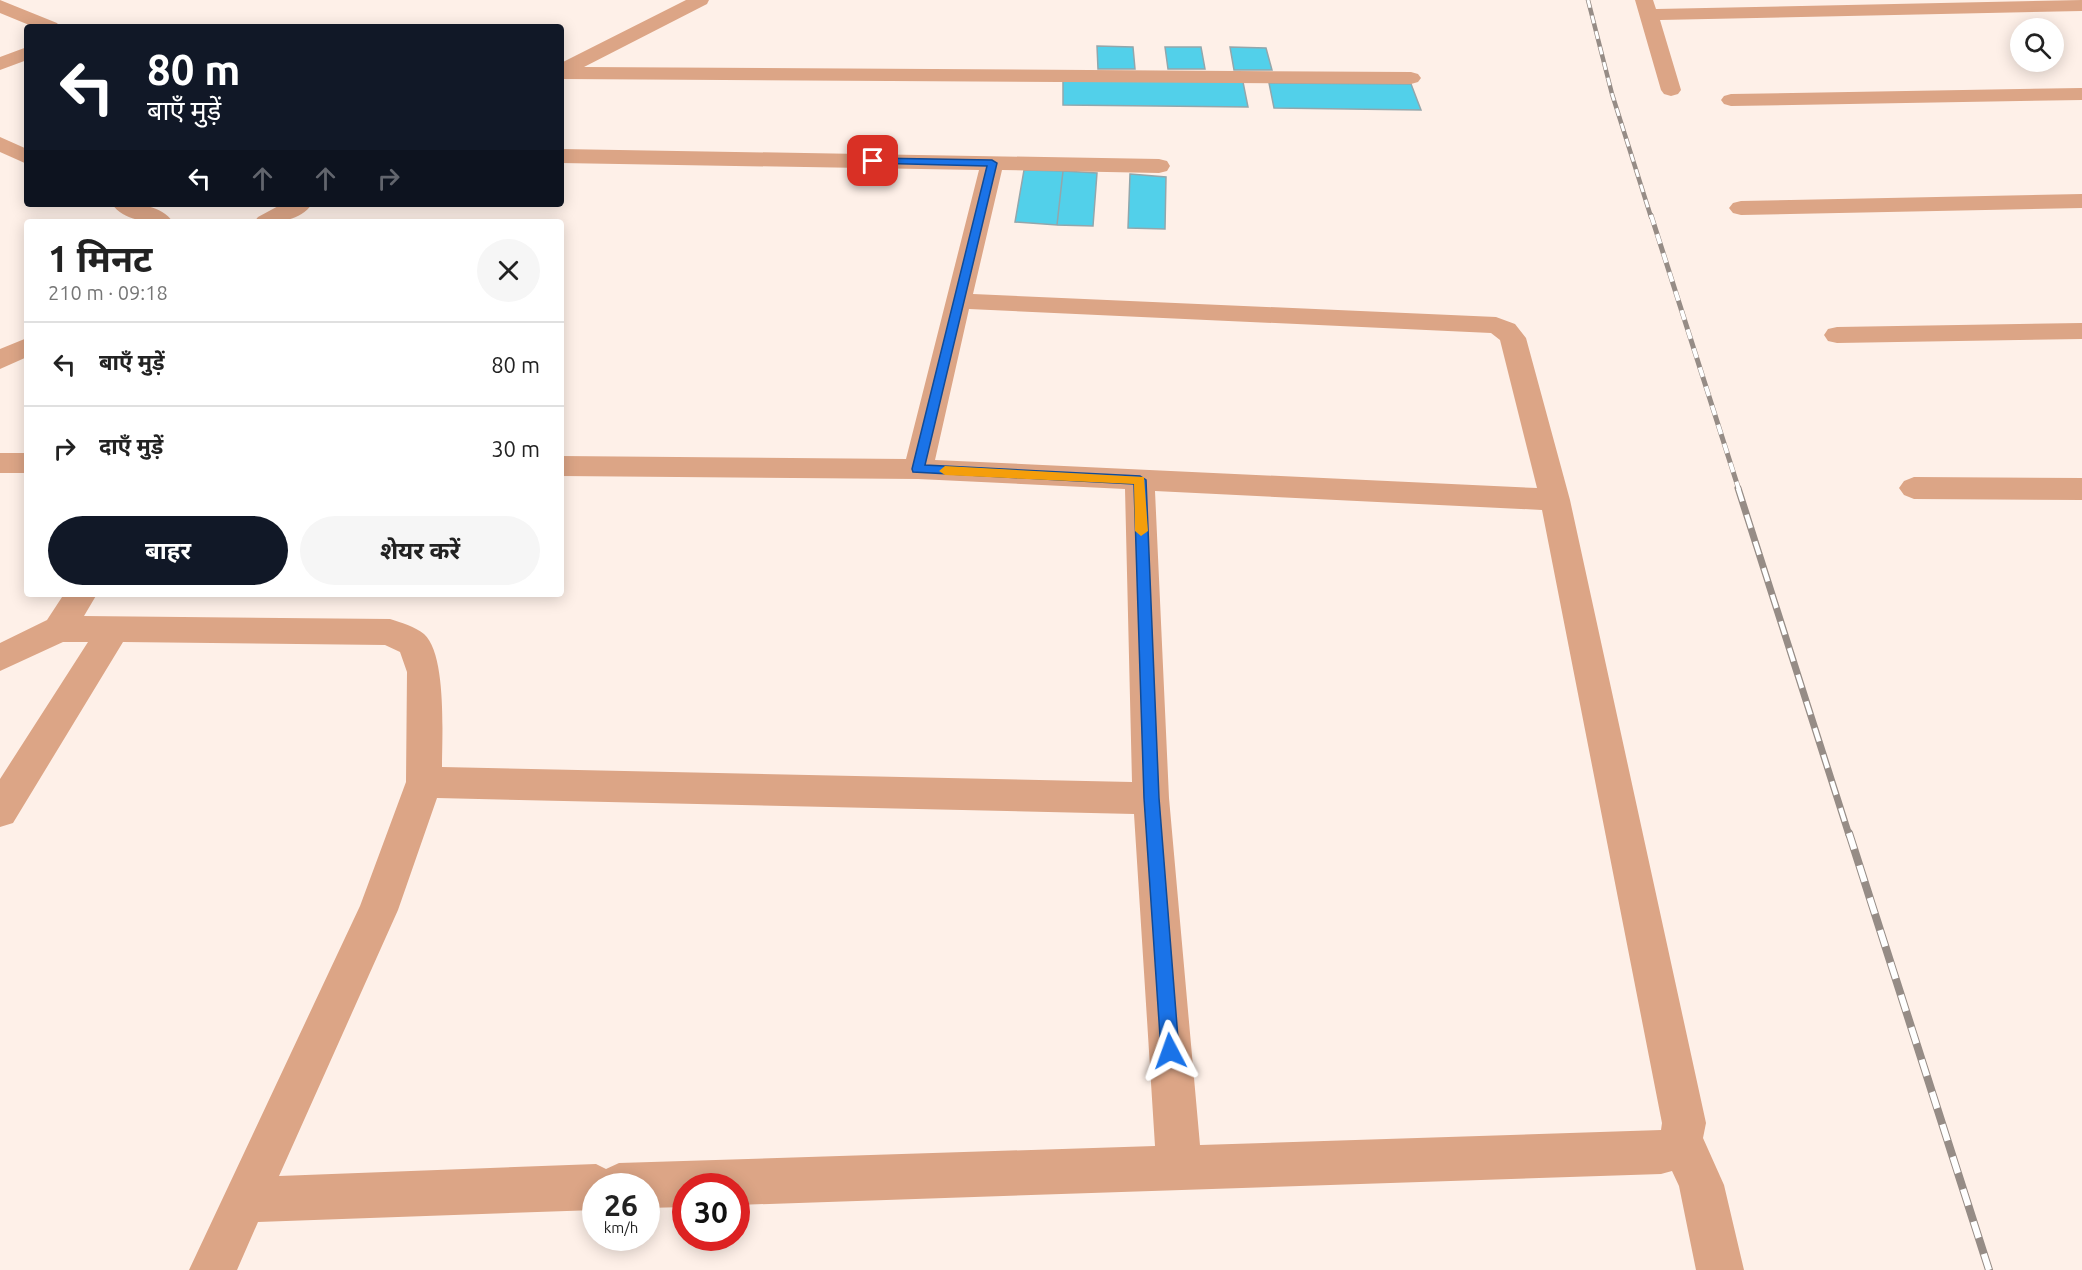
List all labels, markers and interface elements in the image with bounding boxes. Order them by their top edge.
map controls [2010,18,2064,72]
button: search [2010,18,2064,72]
text: 80 m [147,46,241,93]
icon: left [48,48,126,126]
text: बाएँ मुड़ें [147,95,221,125]
pin [847,135,898,186]
icon: arrive [856,144,889,177]
icon: left [183,162,216,195]
icon: ahead [246,162,279,195]
icon: ahead [309,162,342,195]
icon: right [372,162,405,195]
text: 1 मिनट [48,238,152,279]
button: close [477,239,540,302]
text: 210 m · 09:18 [48,281,168,304]
icon: left [48,348,81,381]
text: बाएँ मुड़ें [99,349,165,374]
text: 80 m [491,352,540,377]
icon: right [48,432,81,465]
text: दाएँ मुड़ें [99,433,163,458]
text: 30 m [491,436,540,461]
button: बाहर [48,516,288,585]
button: शेयर करें [300,516,540,585]
position arrow [1138,1019,1202,1083]
speed limit sign: 30 [672,1173,750,1251]
text: 26 [604,1188,638,1222]
text: km/h [604,1219,638,1236]

